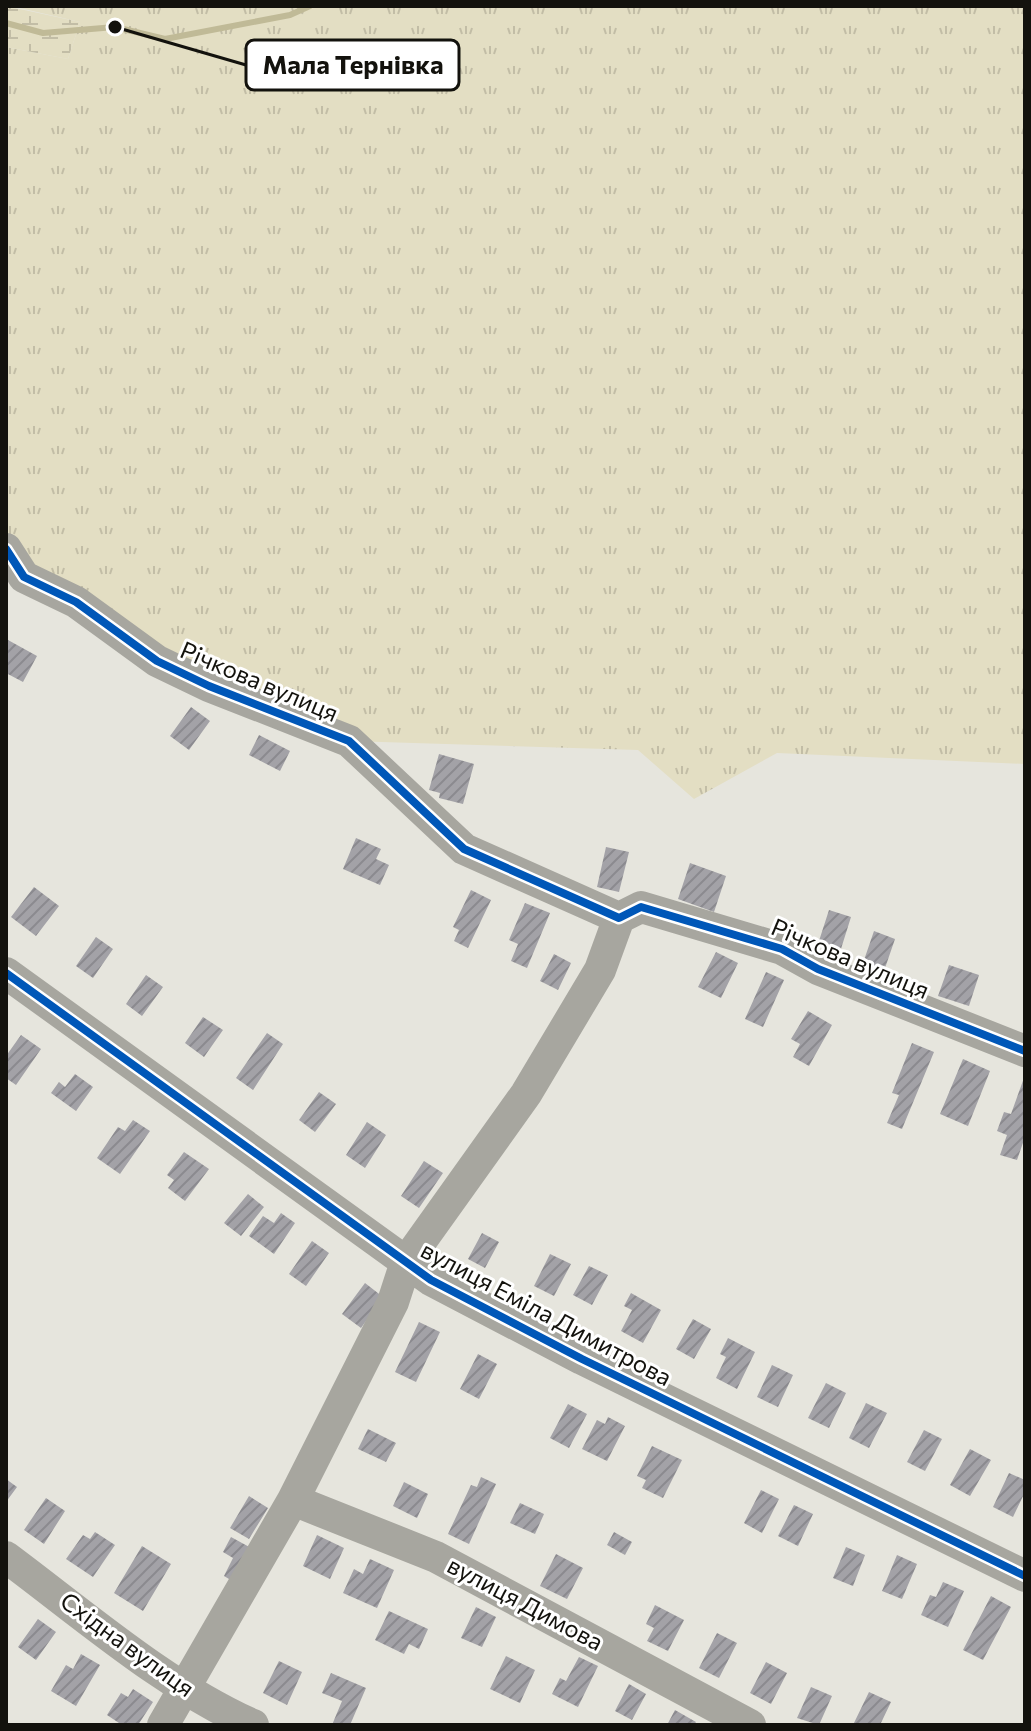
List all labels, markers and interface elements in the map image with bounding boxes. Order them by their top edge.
callout: Мала Тернівка [246,40,459,90]
text: Мала Тернівка [262,48,444,79]
street label: Річкова вулиця [176,634,343,727]
street label: Річкова вулиця [767,911,934,1004]
street label: вулиця Еміла Димитрова [416,1234,677,1391]
street label: вулиця Димова [443,1549,609,1656]
street label: Східна вулиця [55,1585,201,1702]

